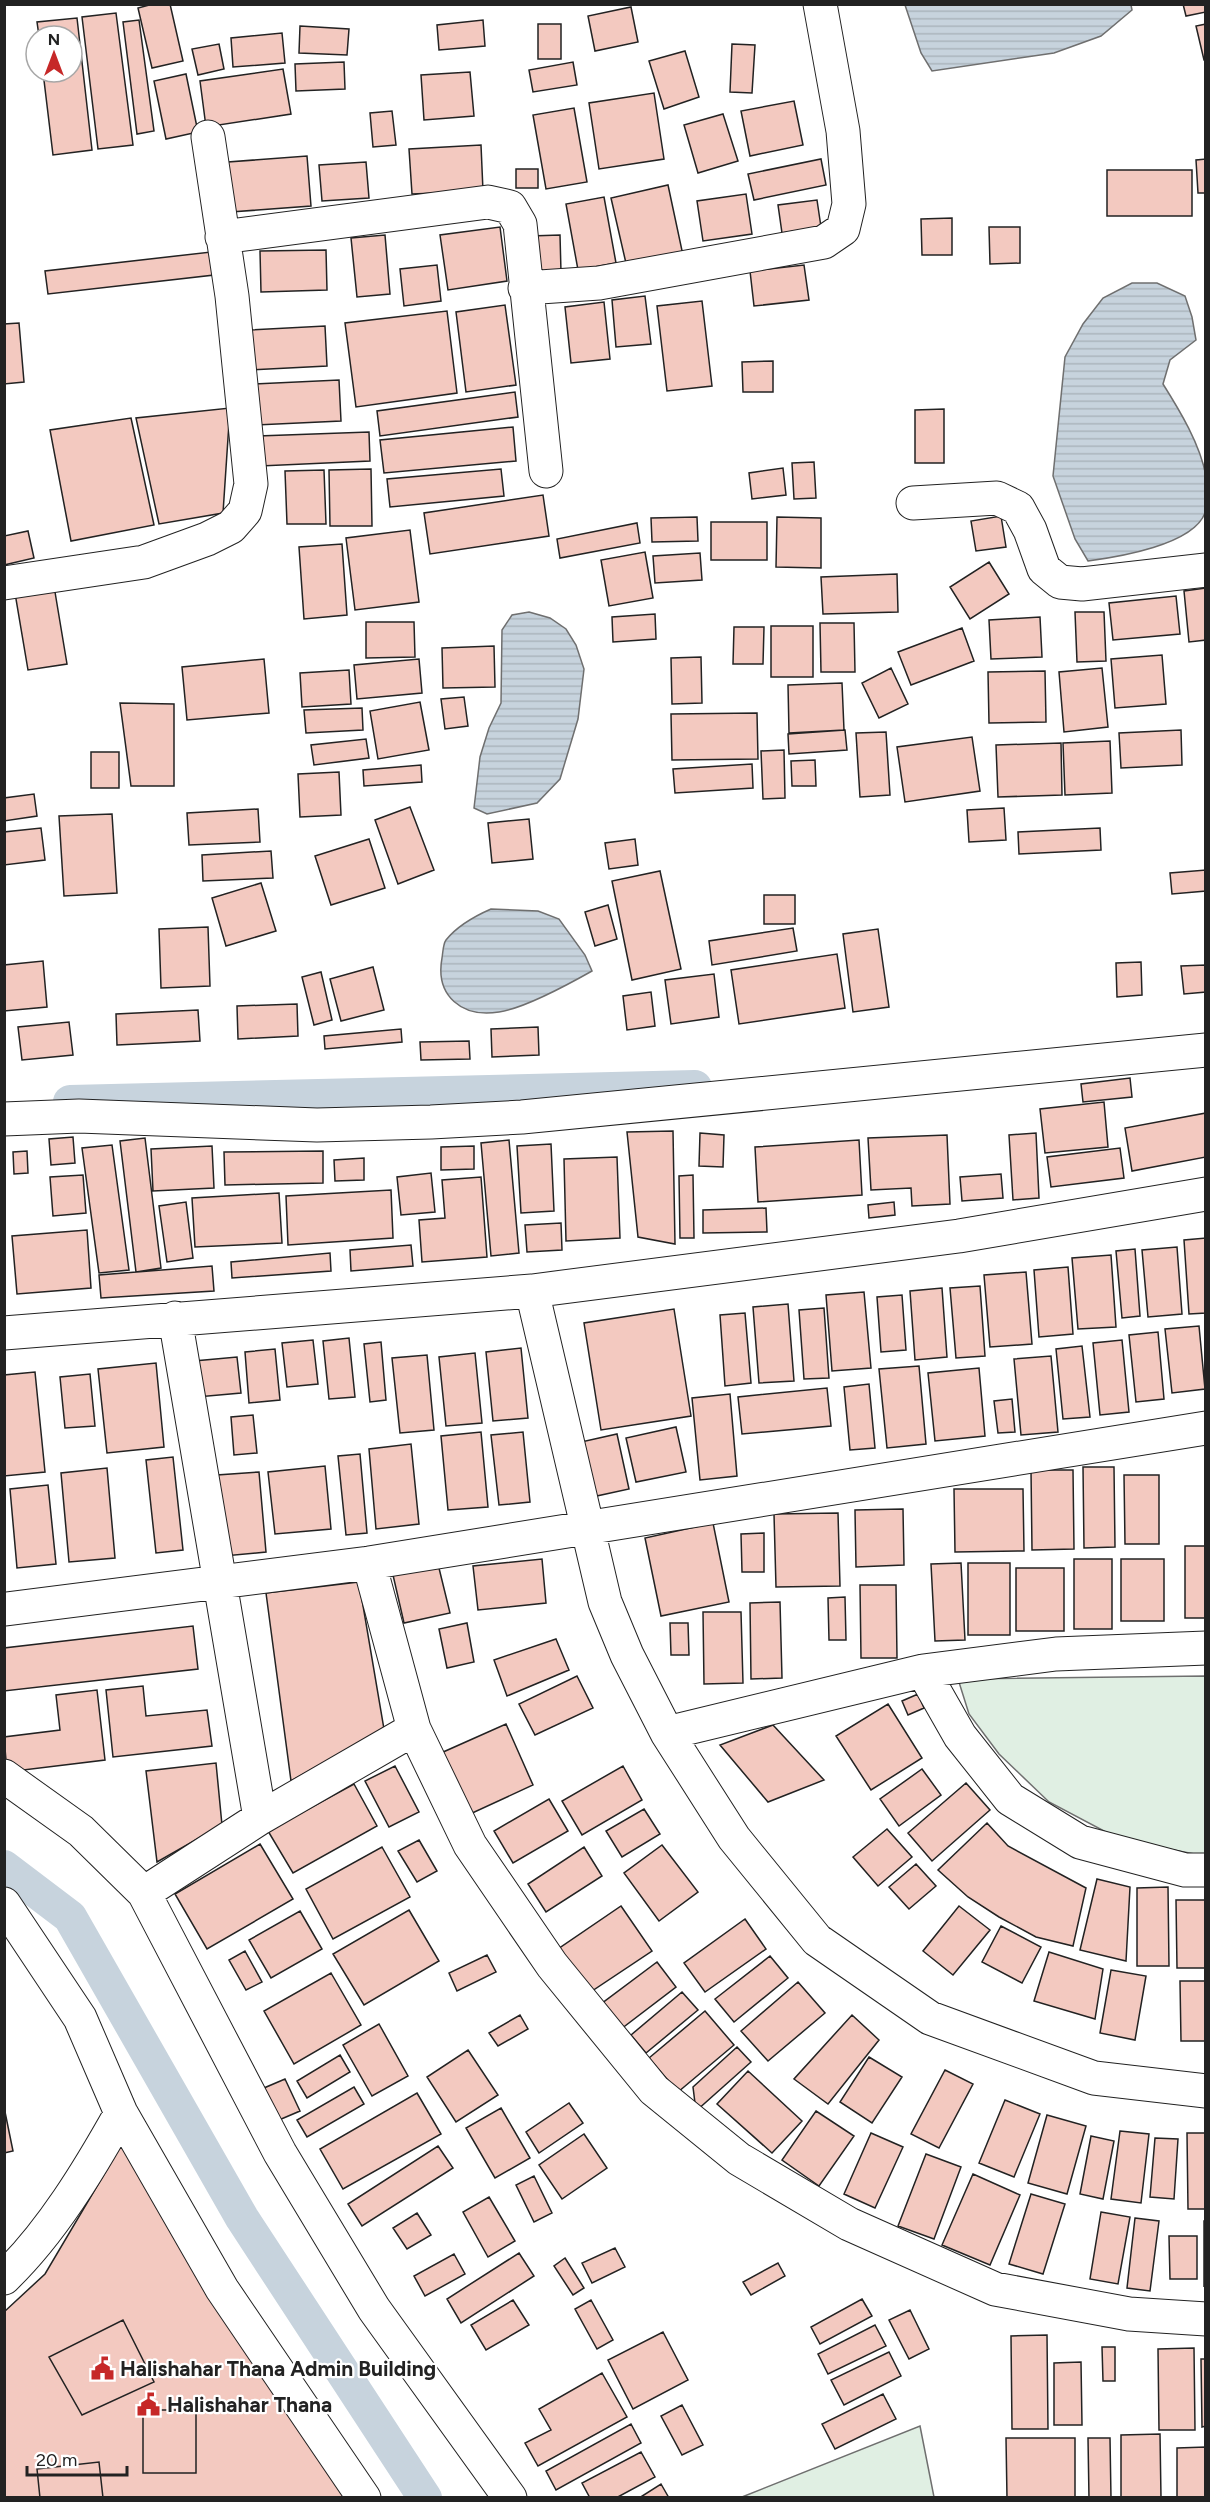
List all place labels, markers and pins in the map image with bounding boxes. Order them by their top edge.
public building icon: Halishahar Thana Admin Building [89,2356,115,2382]
place label: Halishahar Thana Admin Building [120,2356,436,2381]
public building icon: Halishahar Thana [136,2392,162,2418]
place label: Halishahar Thana [167,2392,332,2417]

